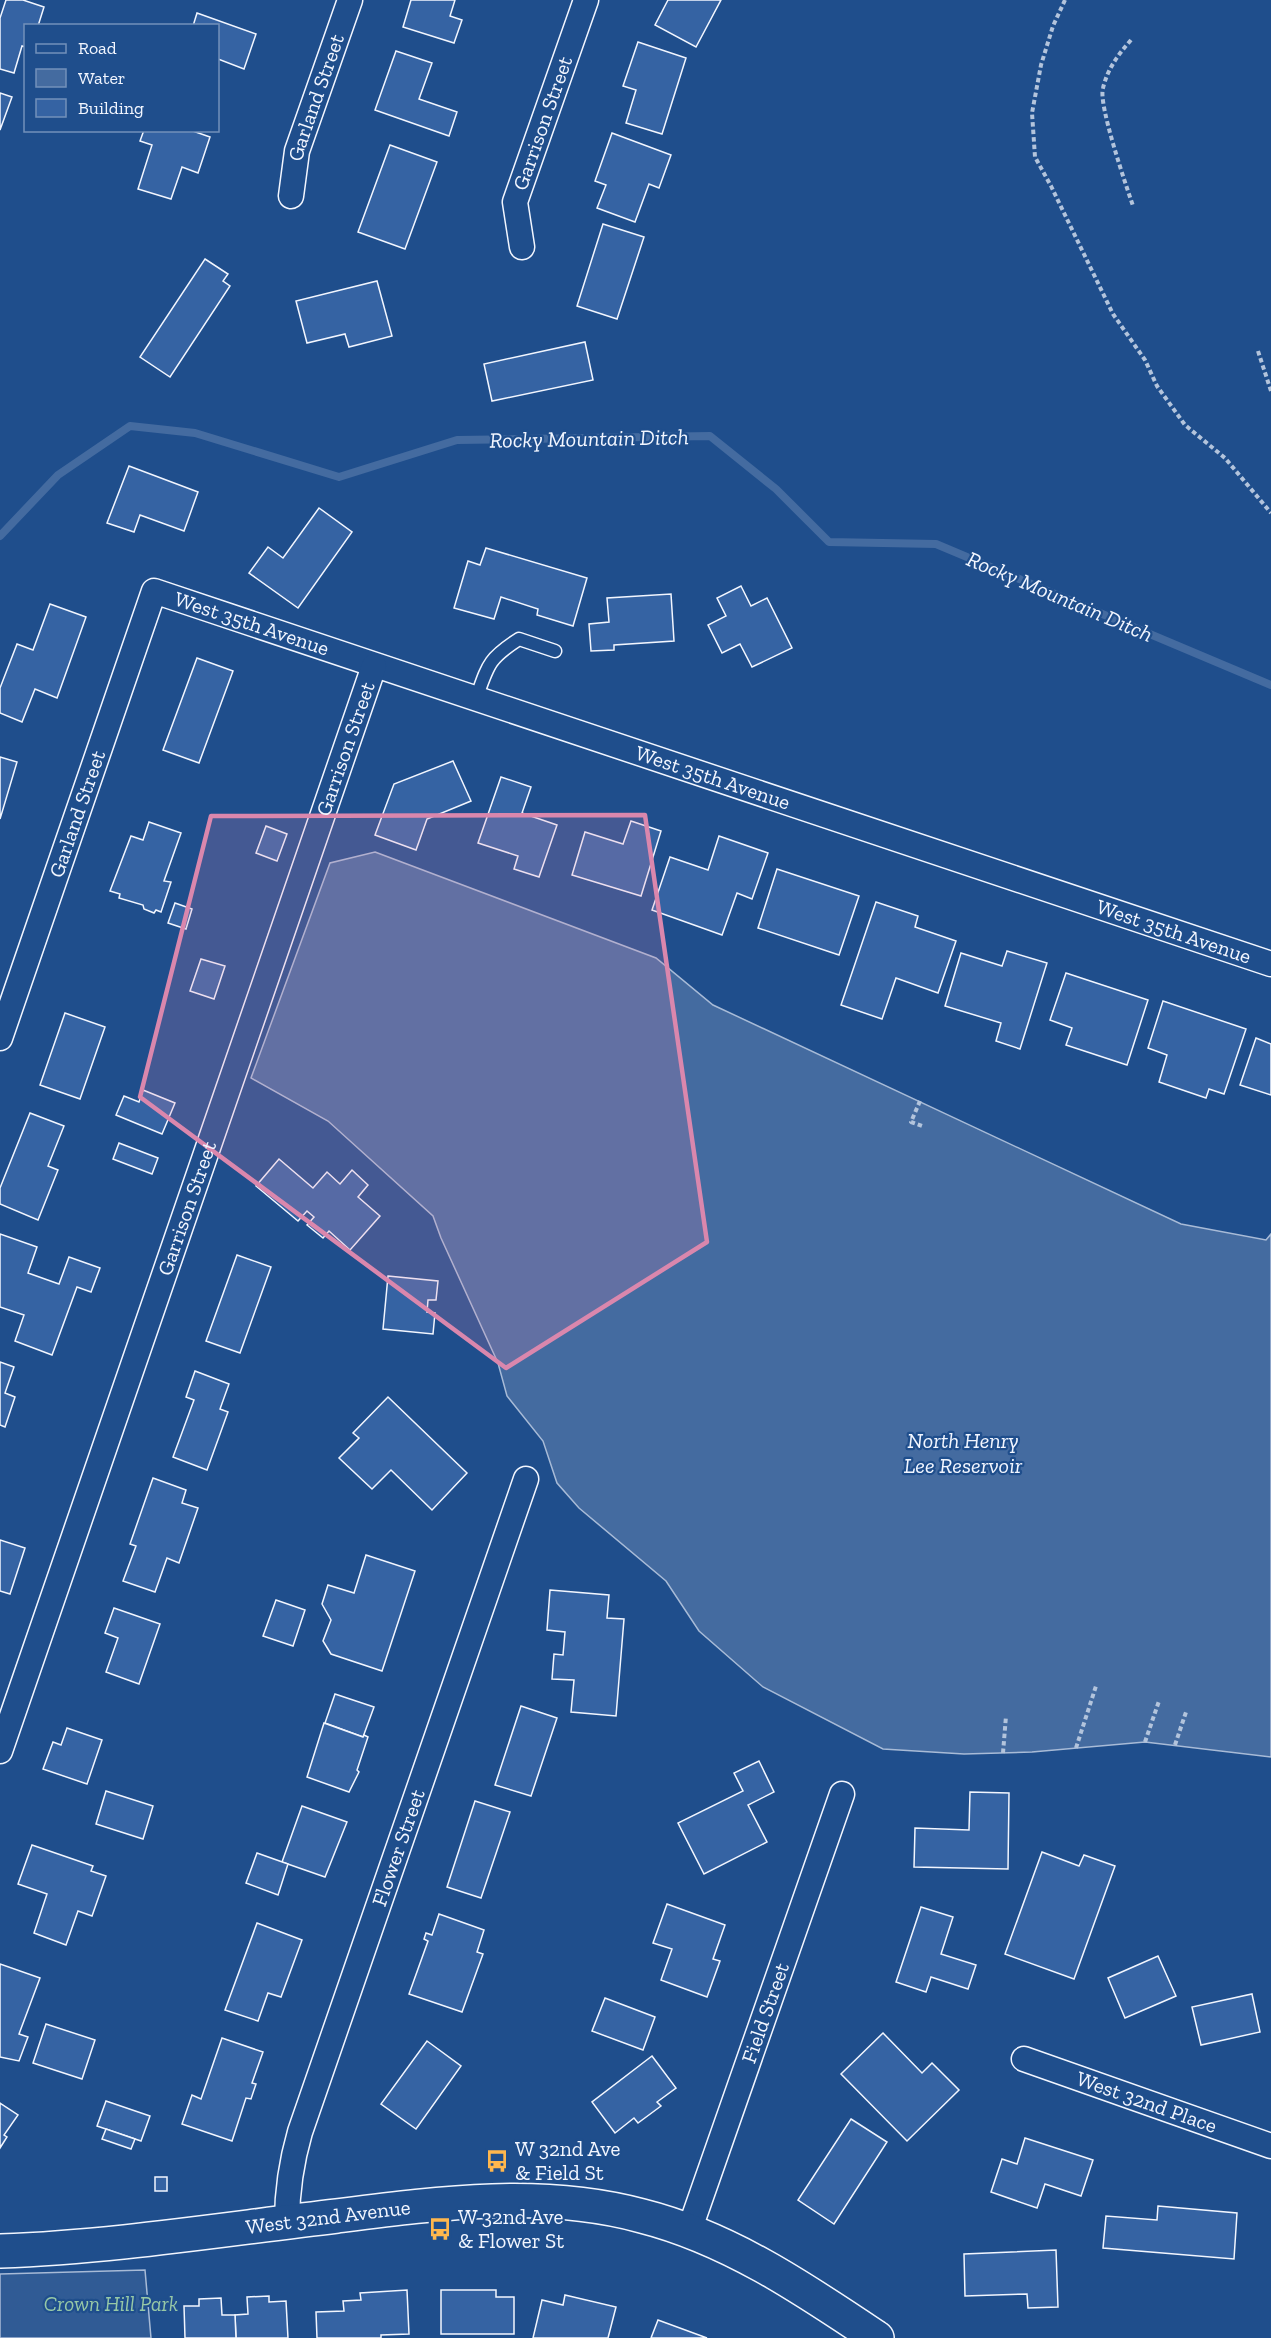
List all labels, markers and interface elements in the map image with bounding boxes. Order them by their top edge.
legend [24,24,219,132]
street label: Garland Street [283,30,349,162]
text: Road [78,37,117,59]
street label: Garrison Street [507,53,577,193]
text: Water [78,67,125,89]
text: Building [78,97,144,119]
water label: Rocky Mountain Ditch [489,423,689,454]
water label: Rocky Mountain Ditch [963,545,1157,648]
street label: West 35th Avenue [172,586,333,661]
street label: Garrison Street [310,678,380,819]
street label: West 35th Avenue [633,740,794,815]
street label: Garland Street [43,747,110,881]
street label: West 35th Avenue [1093,894,1255,969]
street label: Garrison Street [152,1138,221,1279]
water label: North Henry Lee Reservoir [904,1427,1023,1479]
street label: Flower Street [366,1786,430,1909]
street label: Field Street [736,1959,794,2066]
street label: West 32nd Place [1073,2065,1220,2138]
place label: W 32nd Ave & Field St [515,2136,620,2185]
bus stop icon: W 32nd Ave & Field St [484,2148,510,2174]
street label: West 32nd Avenue [244,2194,412,2239]
place label: W 32nd Ave & Flower St [458,2204,564,2253]
bus stop icon: W 32nd Ave & Flower St [427,2216,453,2242]
park label: Crown Hill Park [44,2291,178,2316]

